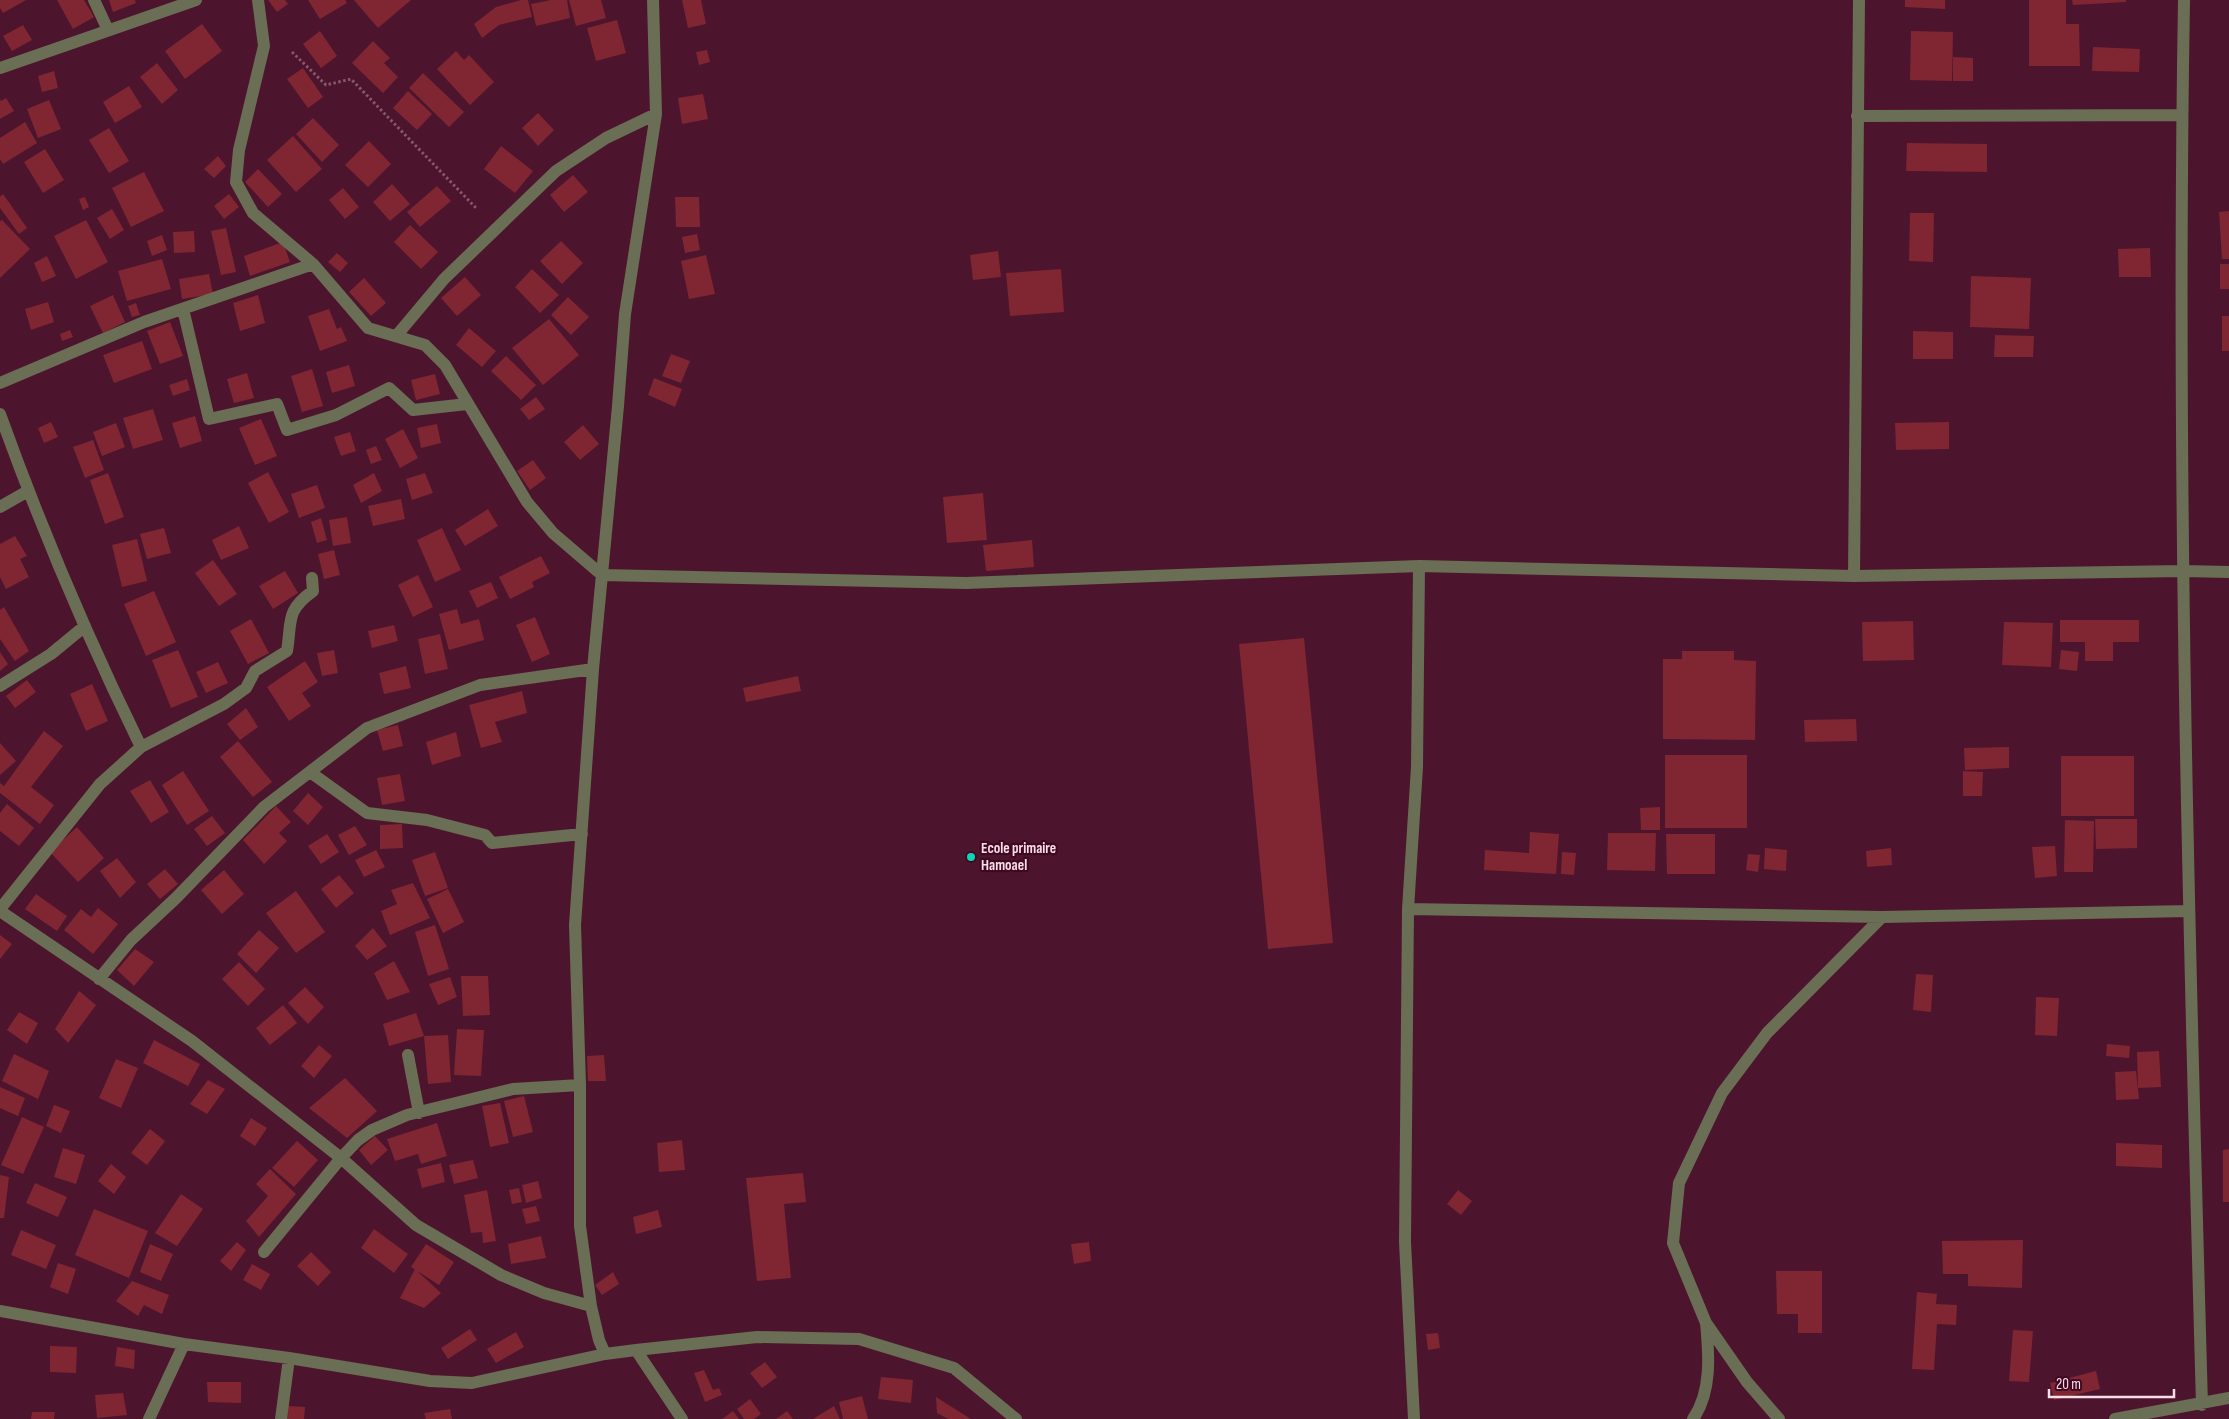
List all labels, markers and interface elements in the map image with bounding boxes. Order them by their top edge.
place label: Ecole primaire Hamoael [981,839,1056,875]
marker: Ecole primaire Hamoael [965,851,977,863]
scale bar [2049,1366,2174,1398]
text: 20 m [2056,1375,2081,1394]

